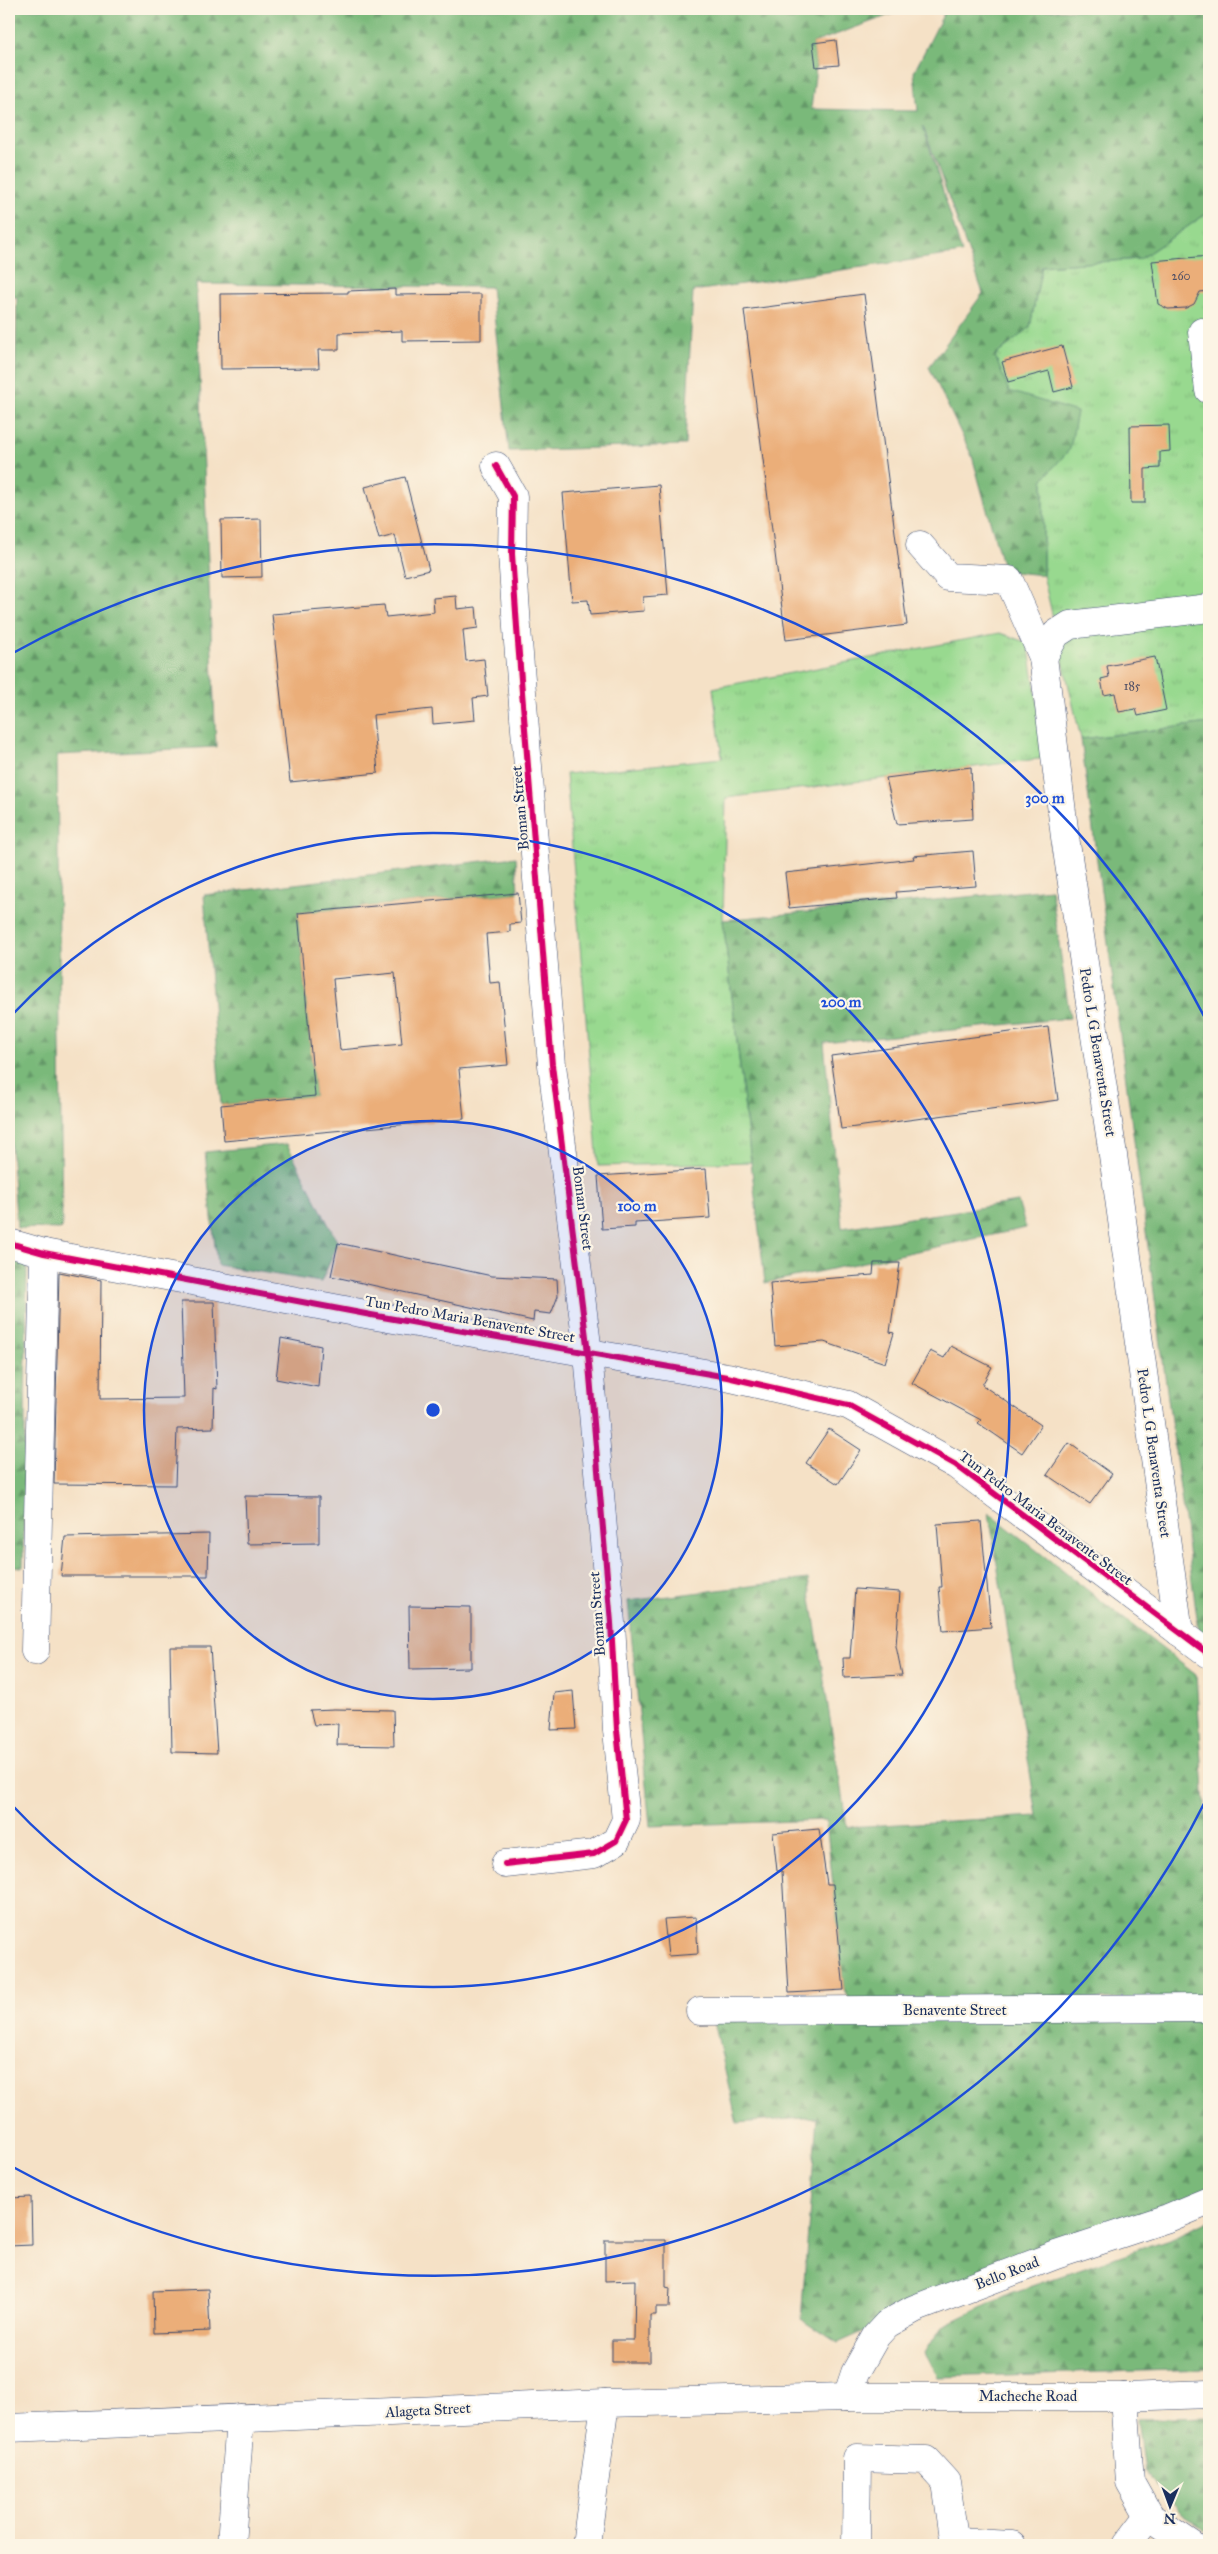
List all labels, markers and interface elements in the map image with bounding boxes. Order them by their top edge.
house number: 260 [1171,269,1191,283]
house number: 185 [1124,679,1141,693]
street label: Boman Street [507,764,533,851]
text: 300 m [1025,789,1065,808]
street label: Pedro L G Benaventa Street [1076,966,1120,1138]
text: 200 m [821,993,862,1011]
street label: Boman Street [569,1165,597,1252]
text: 100 m [617,1197,657,1215]
street label: Tun Pedro Maria Benavente Street [364,1292,577,1346]
street label: Pedro L G Benaventa Street [1133,1367,1175,1540]
centre of rings [424,1401,442,1419]
street label: Tun Pedro Maria Benavente Street [956,1447,1137,1590]
street label: Boman Street [585,1570,609,1657]
street label: Benavente Street [903,2001,1008,2019]
street label: Bello Road [972,2252,1042,2293]
street label: Macheche Road [979,2387,1078,2405]
street label: Alageta Street [384,2399,472,2421]
north arrow [1146,2482,1196,2532]
text: N [1164,2510,1176,2527]

